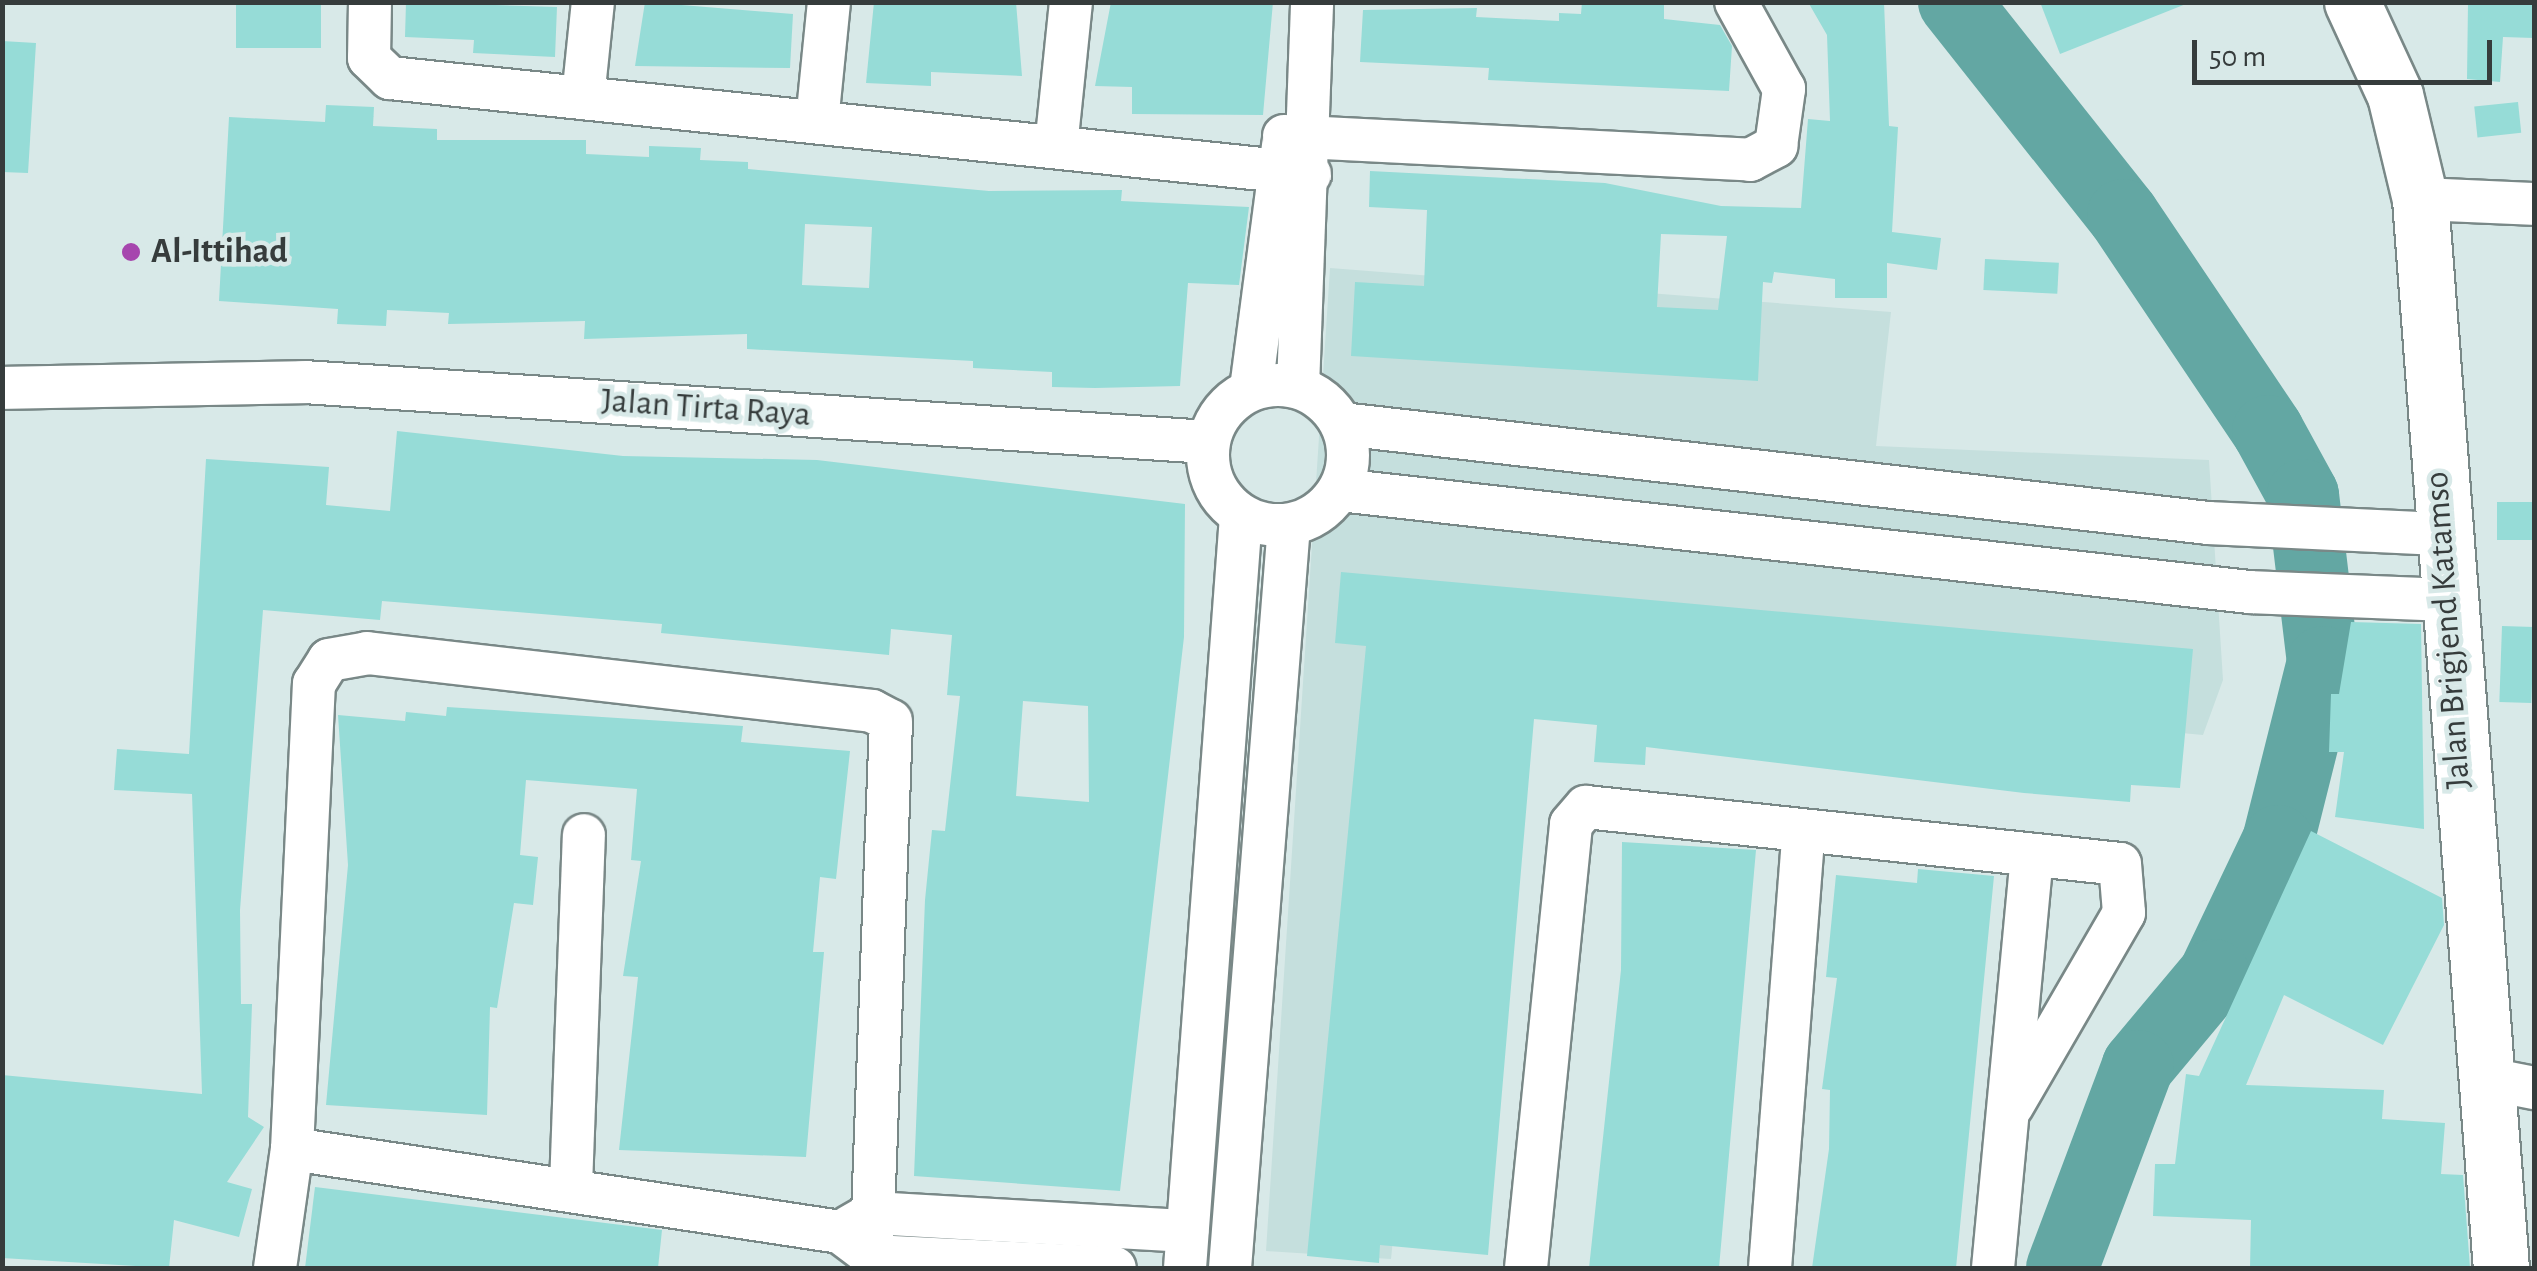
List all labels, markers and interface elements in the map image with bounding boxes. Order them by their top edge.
scale bar [2197,20,2497,82]
text: 50 m [2209,42,2266,72]
place label: Al-Ittihad [151,231,288,273]
marker: Al-Ittihad [120,241,142,263]
street label: Jalan Tirta Raya [600,380,812,436]
street label: Jalan Brigjend Katamso [2416,470,2480,790]

